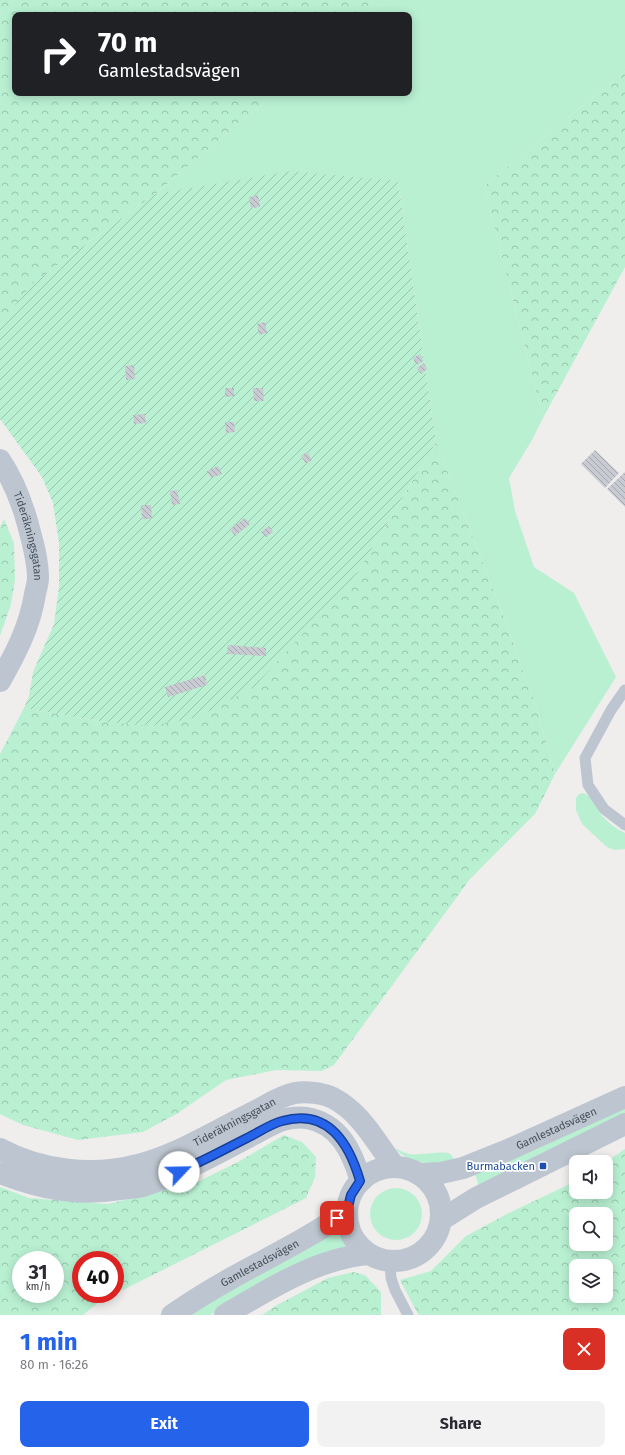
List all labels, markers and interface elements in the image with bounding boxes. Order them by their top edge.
text: 70 m [98,26,157,59]
icon: right [32,28,84,80]
text: Gamlestadsvägen [98,60,241,82]
street label: Tideräkningsgatan [10,490,44,581]
street label: Tideräkningsgatan [191,1095,278,1149]
street label: Gamlestadsvägen [514,1105,599,1153]
position arrow [158,1151,200,1193]
map controls [569,1155,613,1303]
button: sound [569,1155,613,1199]
place label: Burmabacken [467,1160,535,1173]
marker: Burmabacken [538,1161,548,1171]
pin [320,1201,354,1235]
icon: arrive [326,1207,348,1229]
button: search [569,1207,613,1251]
street label: Gamlestadsvägen [218,1237,301,1290]
speed limit sign: 40 [72,1251,124,1303]
button: layers [569,1259,613,1303]
text: 31 [28,1260,48,1284]
text: km/h [26,1281,50,1293]
text: 1 min [20,1328,78,1356]
button: close [563,1328,605,1370]
text: 80 m · 16:26 [20,1357,88,1372]
button: Exit [20,1401,309,1447]
button: Share [317,1401,605,1447]

